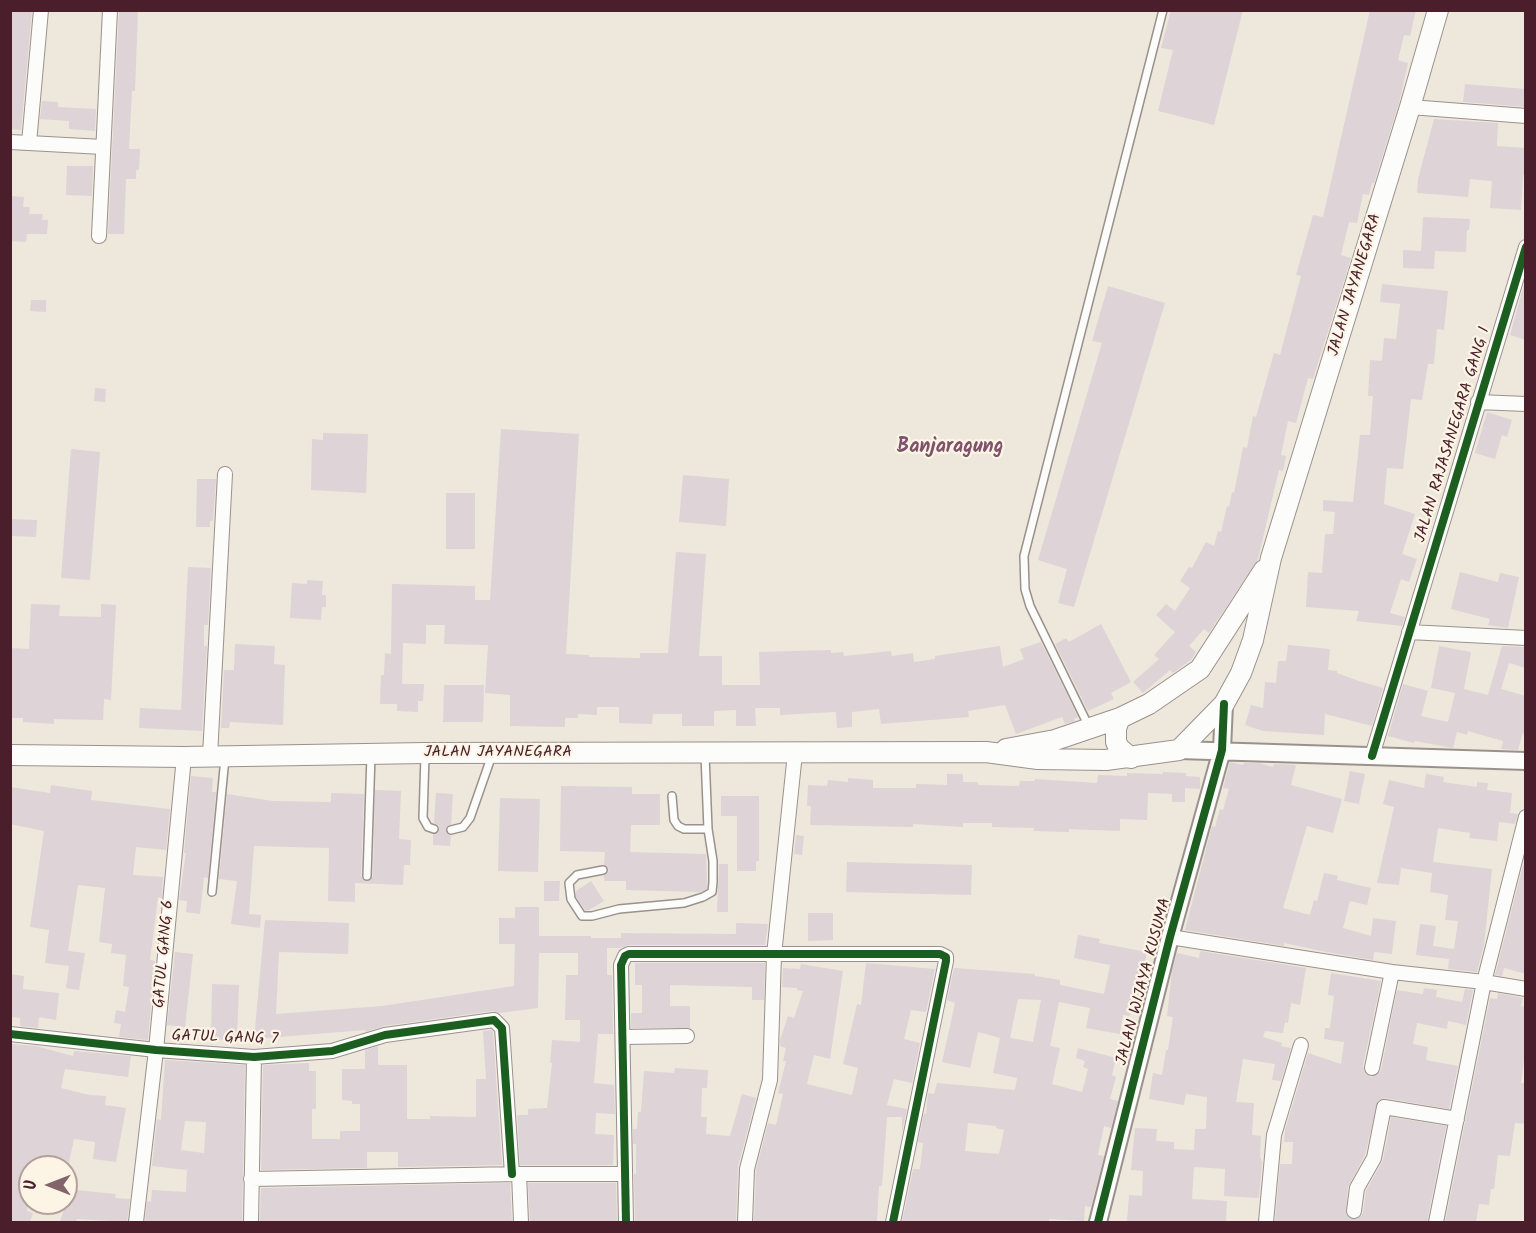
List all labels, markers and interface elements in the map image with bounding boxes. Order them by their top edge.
street label: JALAN JAYANEGARA [1325,212,1387,358]
street label: JALAN RAJASANEGARA GANG I [1412,325,1496,545]
district label: Banjaragung [897,437,1003,461]
street label: JALAN JAYANEGARA [424,743,572,763]
street label: JALAN WIJAYA KUSUMA [1113,896,1177,1068]
street label: GATUL GANG 6 [151,899,179,1009]
street label: GATUL GANG 7 [171,1028,279,1050]
north arrow [18,1155,78,1215]
text: U [19,1180,44,1190]

